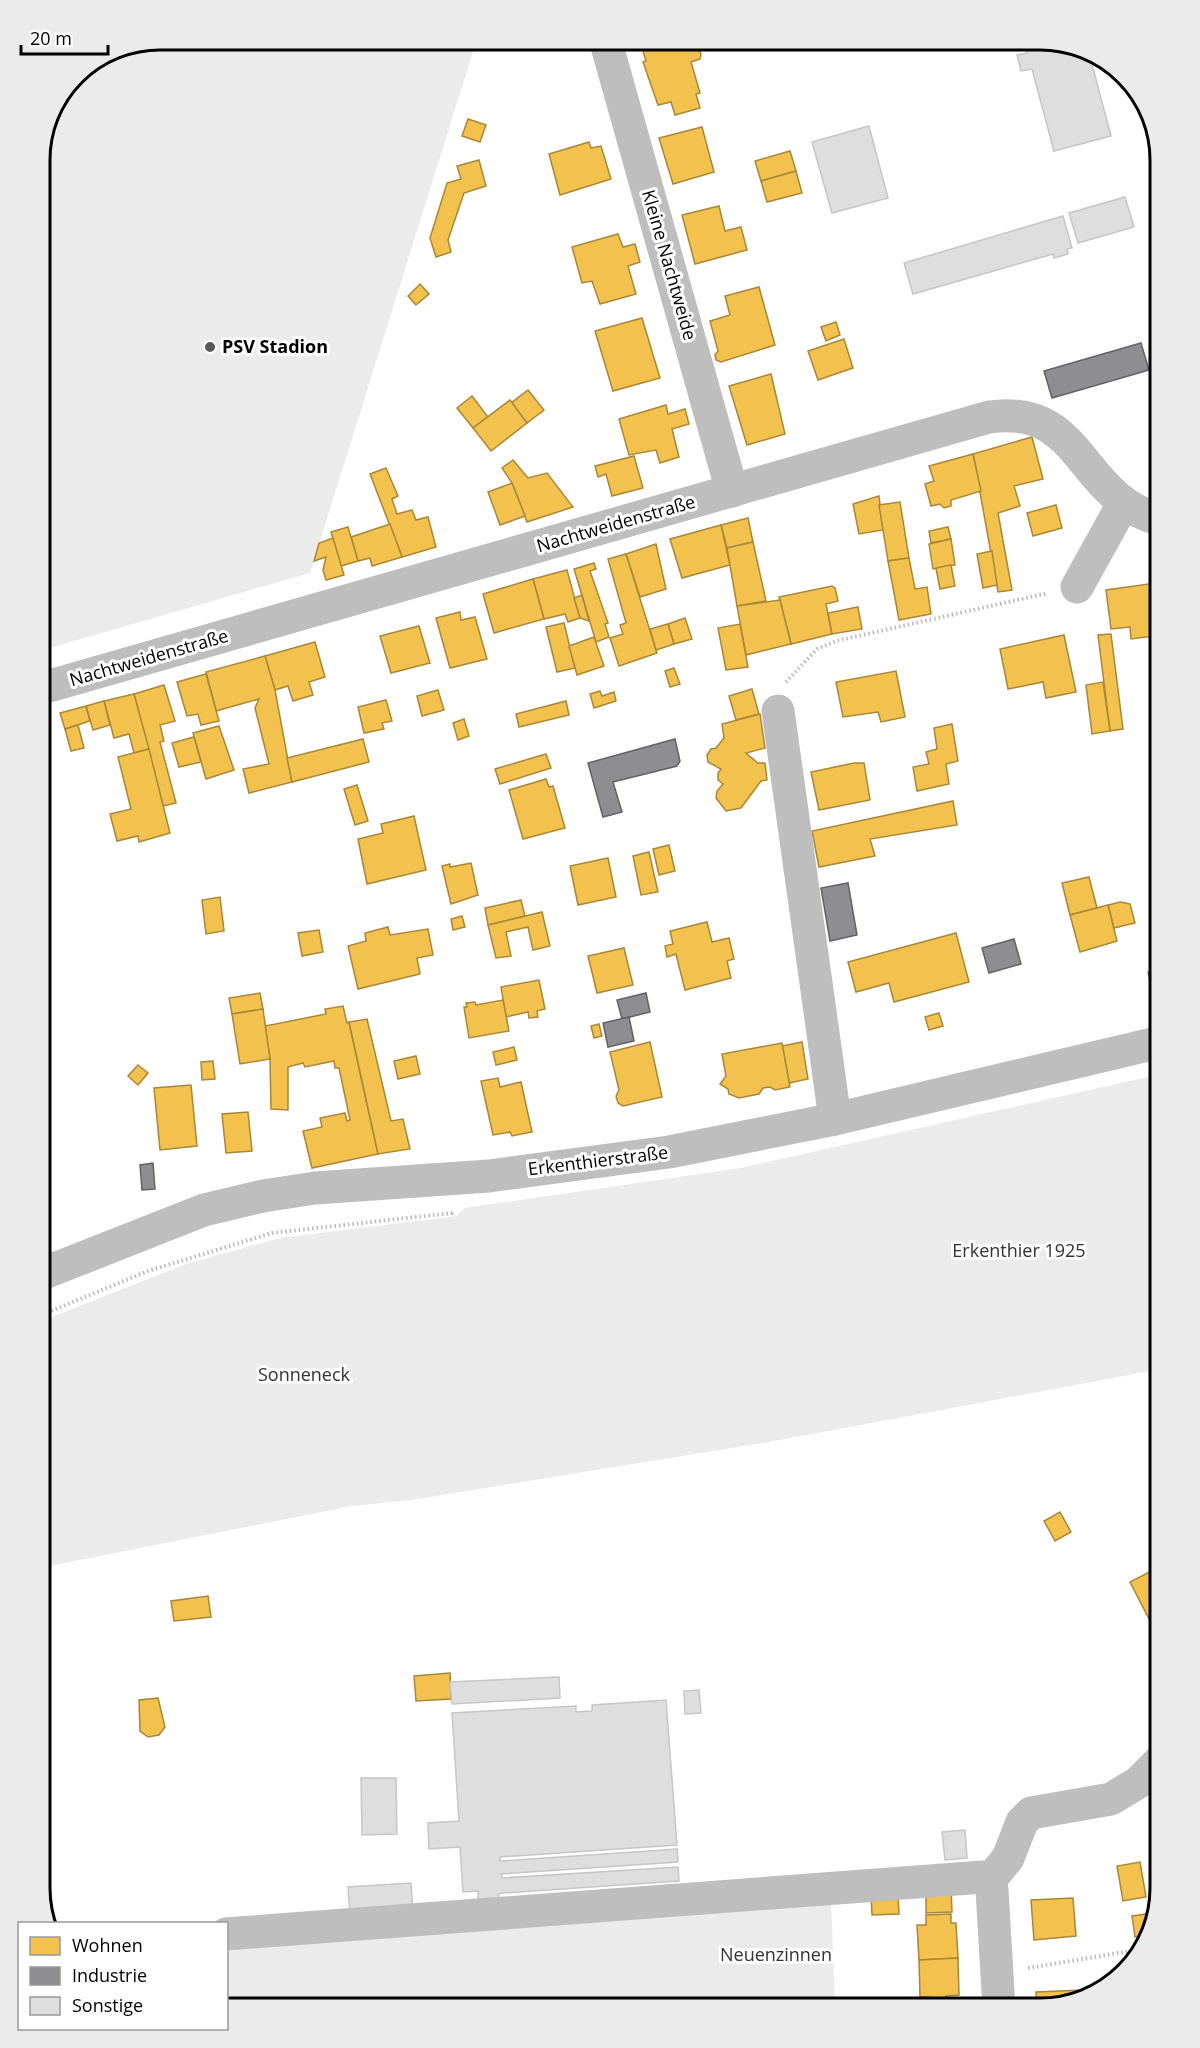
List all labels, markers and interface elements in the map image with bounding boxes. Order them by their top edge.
scale bar [21,18,108,56]
text: 20 m [30,26,72,50]
street label: Kleine Nachtweide [637,187,703,343]
place label: PSV Stadion [222,334,328,358]
marker: PSV Stadion [203,340,217,354]
street label: Nachtweidenstraße [534,489,698,557]
street label: Nachtweidenstraße [67,623,231,691]
street label: Erkenthierstraße [526,1139,669,1181]
park label: Erkenthier 1925 [952,1238,1086,1262]
park label: Sonneneck [258,1362,351,1386]
legend [18,1922,228,2030]
text: Wohnen [72,1933,143,1957]
park label: Neuenzinnen [720,1942,832,1966]
text: Industrie [72,1963,147,1987]
text: Sonstige [72,1993,143,2017]

